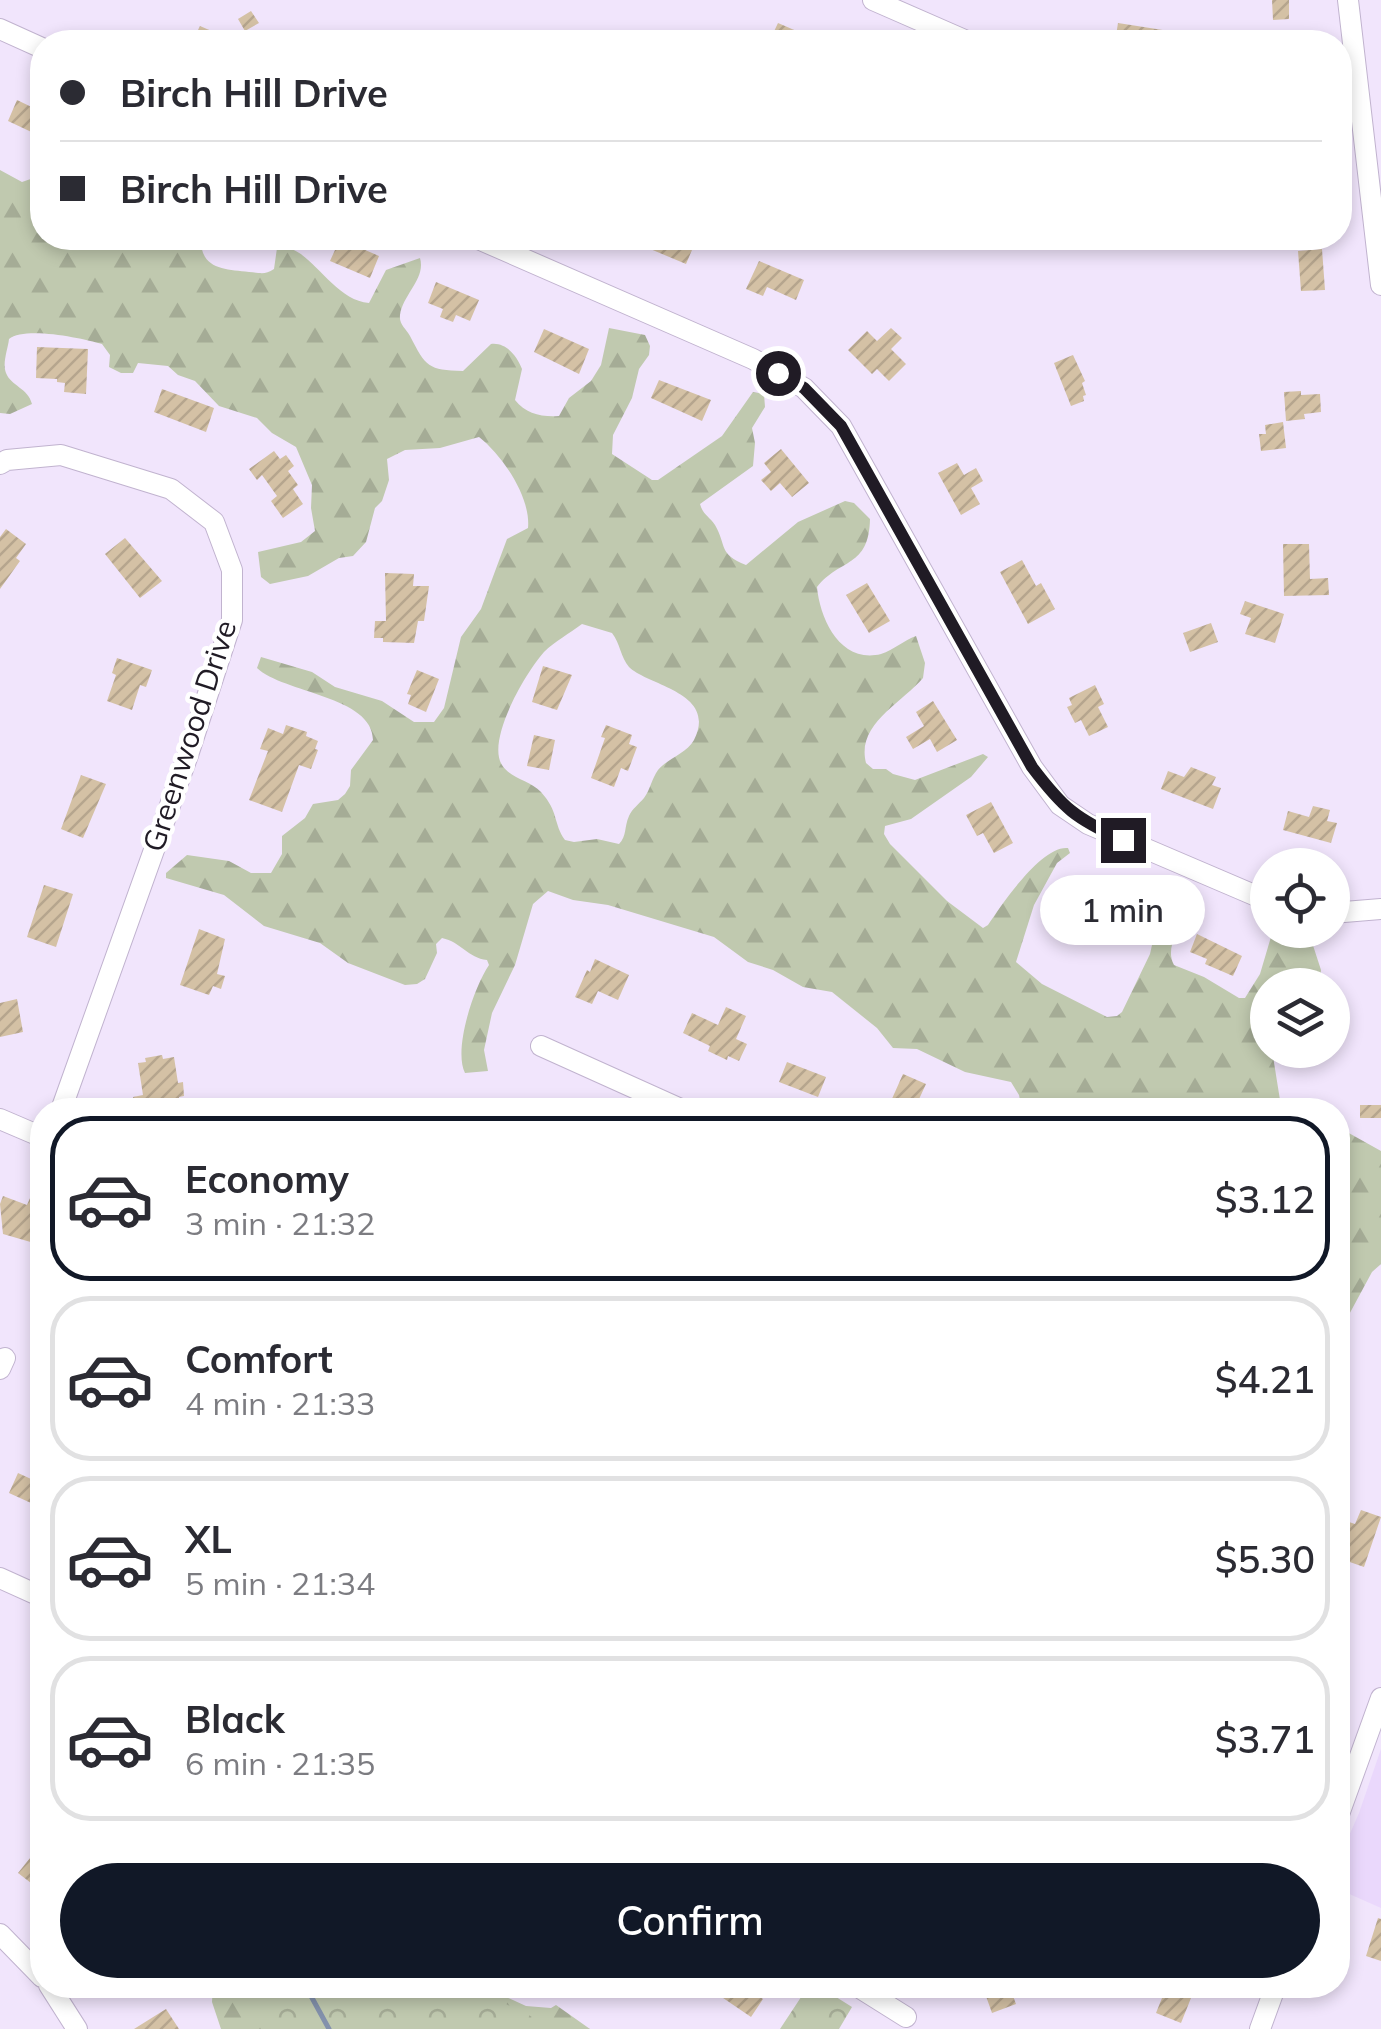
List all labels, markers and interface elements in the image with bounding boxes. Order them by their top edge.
text: Birch Hill Drive [120,69,388,117]
text: Birch Hill Drive [120,165,388,213]
route start [756,351,801,396]
street label: Greenwood Drive [134,615,244,856]
route end [1101,818,1146,863]
map controls [1250,848,1350,1068]
button: locate [1250,848,1350,948]
callout: 1 min [1040,875,1206,945]
text: 1 min [1081,890,1164,930]
button: layers [1250,968,1350,1068]
icon: car [65,1154,155,1244]
text: Economy [185,1155,349,1203]
text: $3.12 [1215,1175,1315,1223]
text: 3 min · 21:32 [185,1203,375,1243]
icon: car [65,1334,155,1424]
text: Comfort [185,1335,333,1383]
text: $4.21 [1215,1355,1315,1403]
text: 4 min · 21:33 [185,1383,375,1423]
icon: car [65,1514,155,1604]
text: XL [185,1515,232,1563]
text: $5.30 [1215,1535,1315,1583]
text: 5 min · 21:34 [185,1563,375,1603]
icon: car [65,1694,155,1784]
text: Black [185,1695,285,1743]
text: $3.71 [1215,1715,1315,1763]
text: 6 min · 21:35 [185,1743,375,1783]
button: Confirm [60,1863,1320,1978]

